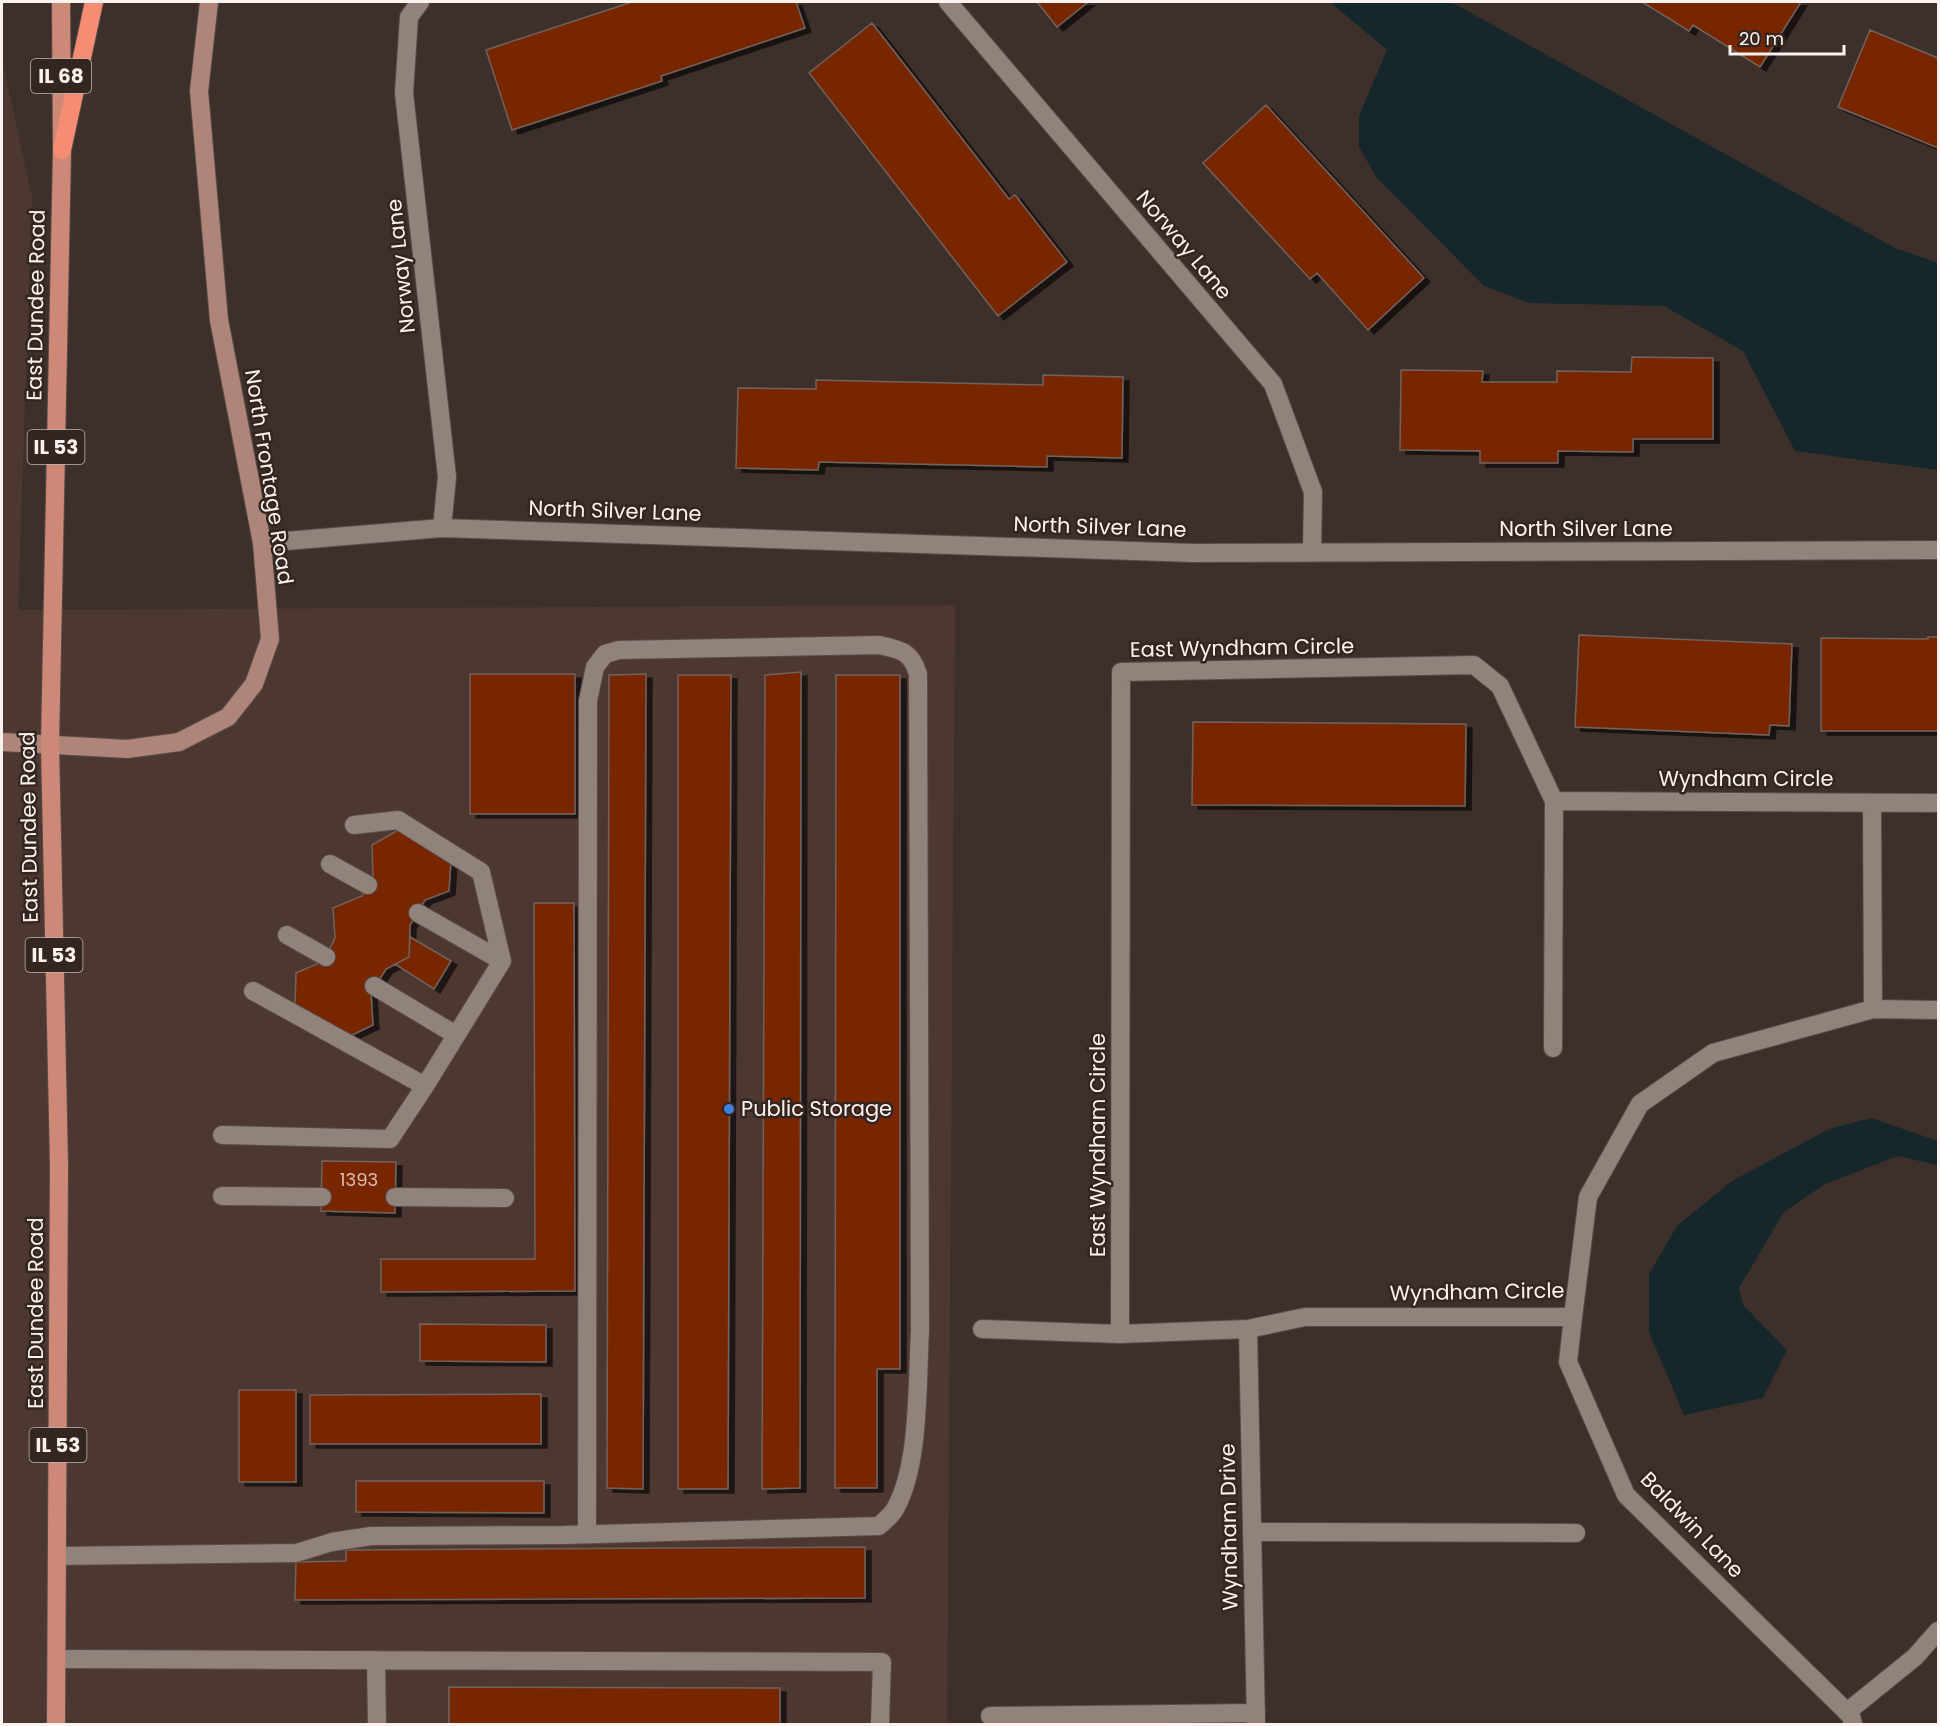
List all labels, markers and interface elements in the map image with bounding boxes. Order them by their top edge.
scale bar [1730,18,1844,56]
text: 20 m [1739,26,1784,51]
road number: IL 68 [31,59,91,93]
street label: Norway Lane [1130,184,1239,306]
street label: Norway Lane [379,198,422,335]
street label: East Dundee Road [19,209,52,401]
street label: North Frontage Road [238,367,301,587]
road number: IL 53 [28,430,84,464]
street label: North Silver Lane [528,493,702,528]
street label: North Silver Lane [1013,509,1187,544]
street label: North Silver Lane [1499,514,1673,543]
street label: East Wyndham Circle [1130,631,1354,664]
street label: East Dundee Road [12,731,45,923]
street label: Wyndham Circle [1659,764,1833,793]
road number: IL 53 [26,938,82,972]
street label: East Wyndham Circle [1083,1033,1112,1257]
place label: Public Storage [741,1094,892,1123]
marker: Public Storage [722,1102,736,1116]
house number: 1393 [340,1167,378,1192]
street label: East Dundee Road [21,1217,50,1409]
street label: Wyndham Circle [1389,1275,1565,1308]
road number: IL 53 [29,1428,86,1462]
street label: Wyndham Drive [1213,1443,1244,1611]
street label: Baldwin Lane [1634,1465,1751,1584]

